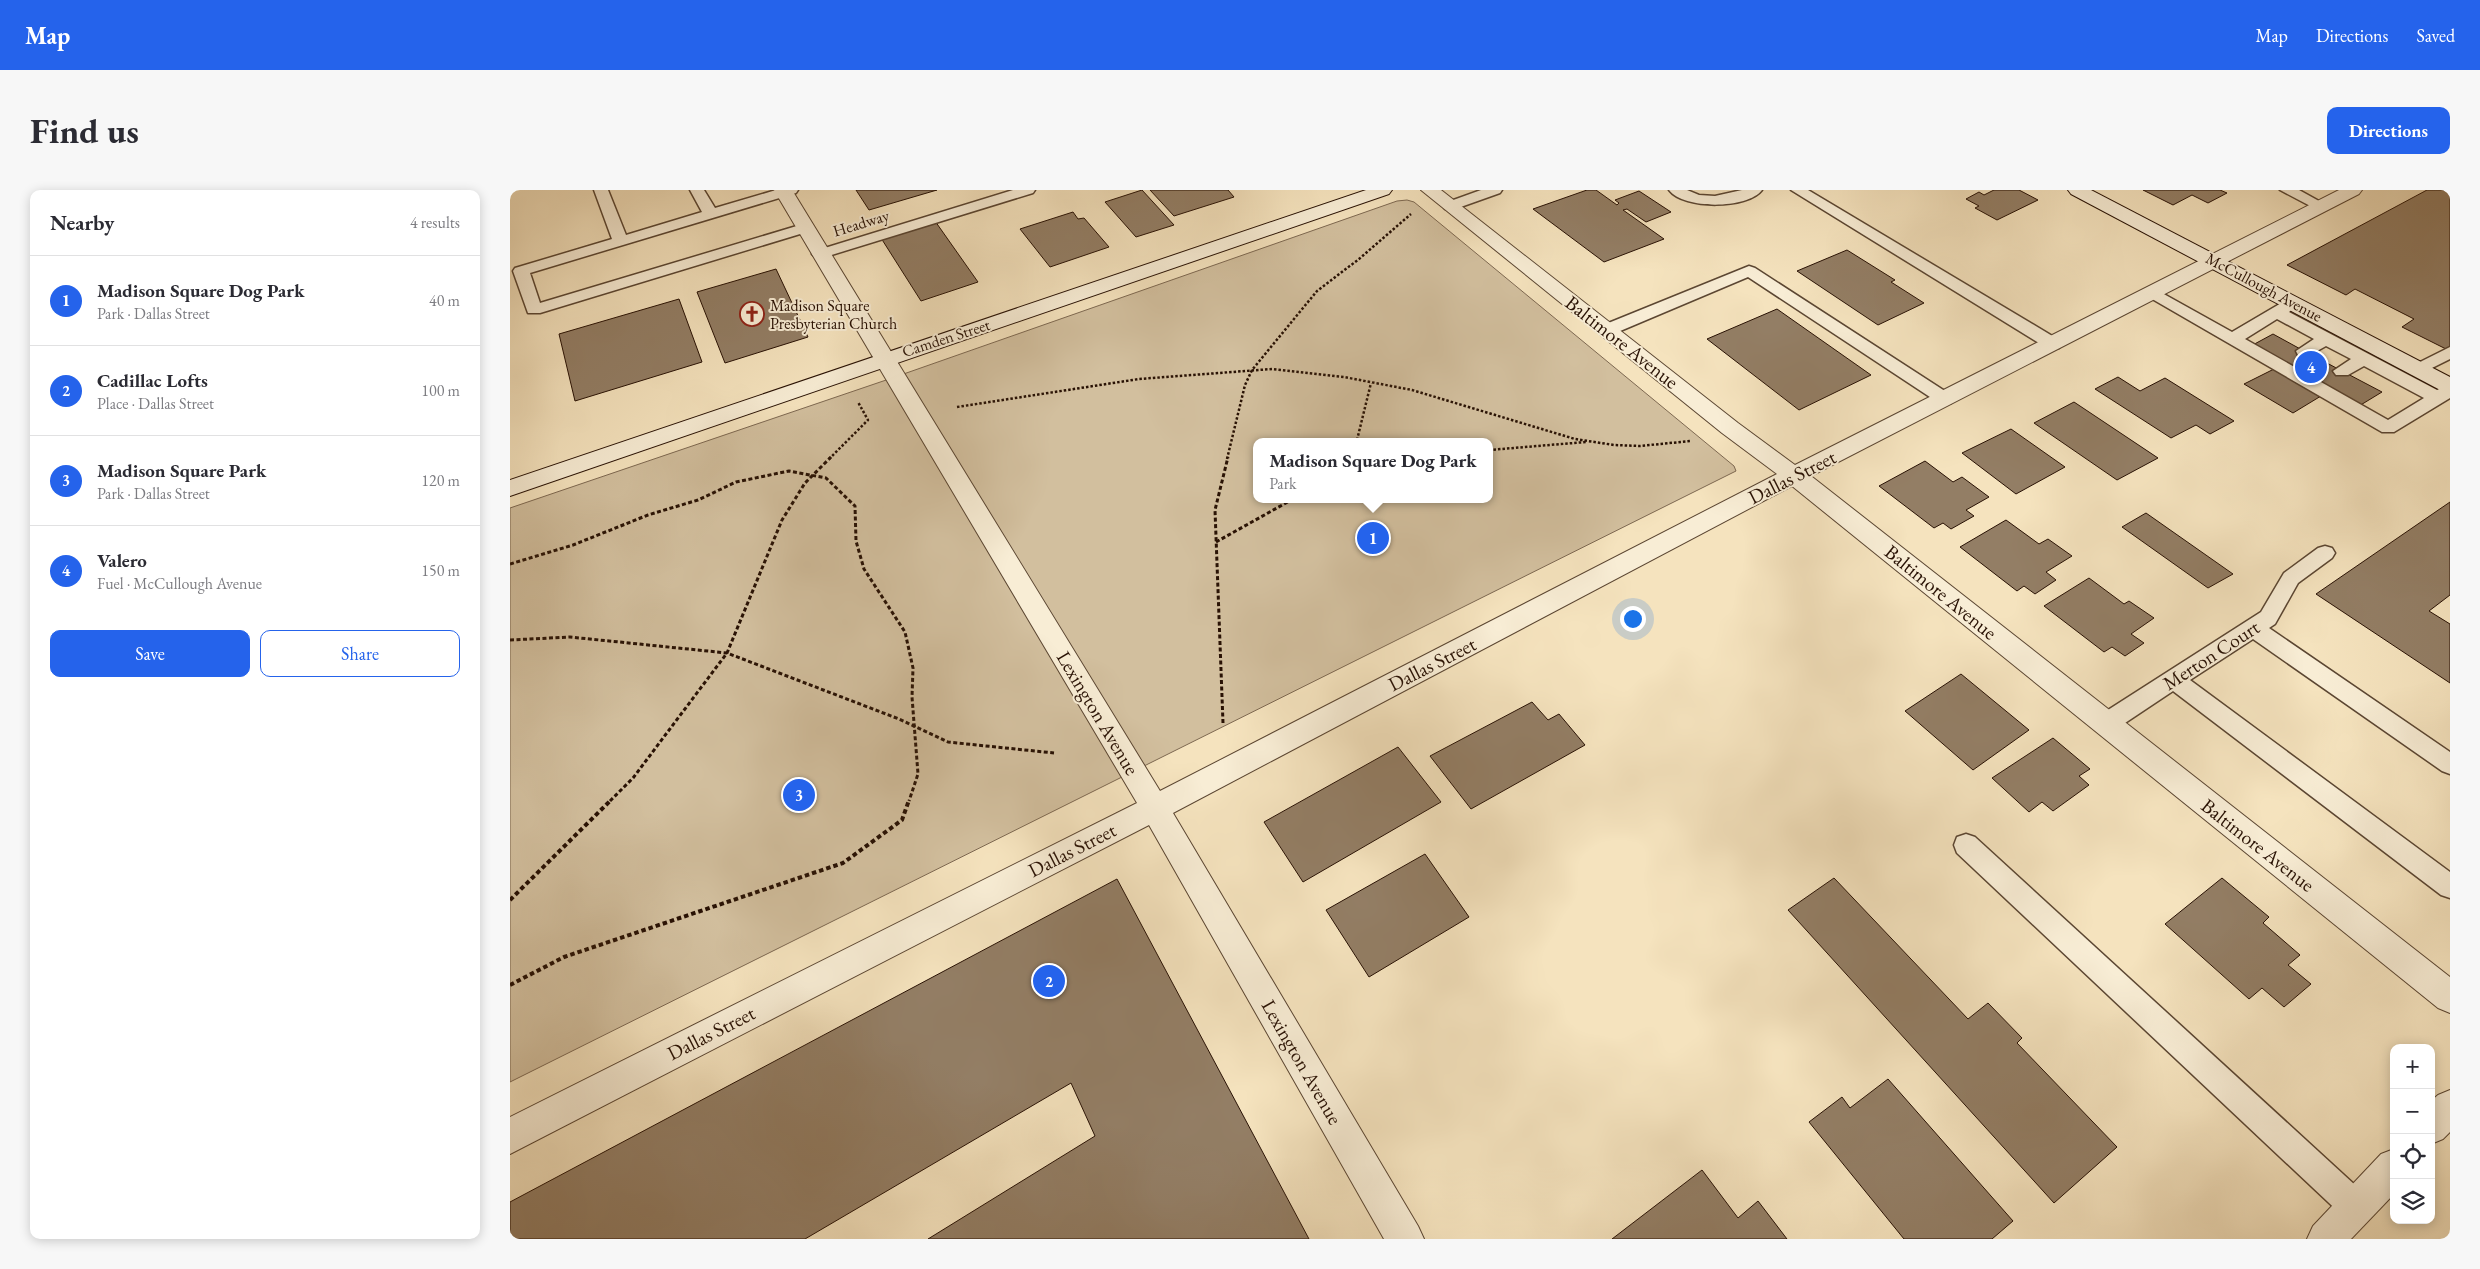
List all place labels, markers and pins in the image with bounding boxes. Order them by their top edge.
place label: Madison Square Presbyterian Church [770,295,897,334]
church icon: Madison Square Presbyterian Church [739,301,765,327]
pin: 4 [2295,348,2327,386]
pin: 1 [1357,519,1389,557]
pin: 3 [783,776,815,814]
pin: 2 [1033,962,1065,1000]

